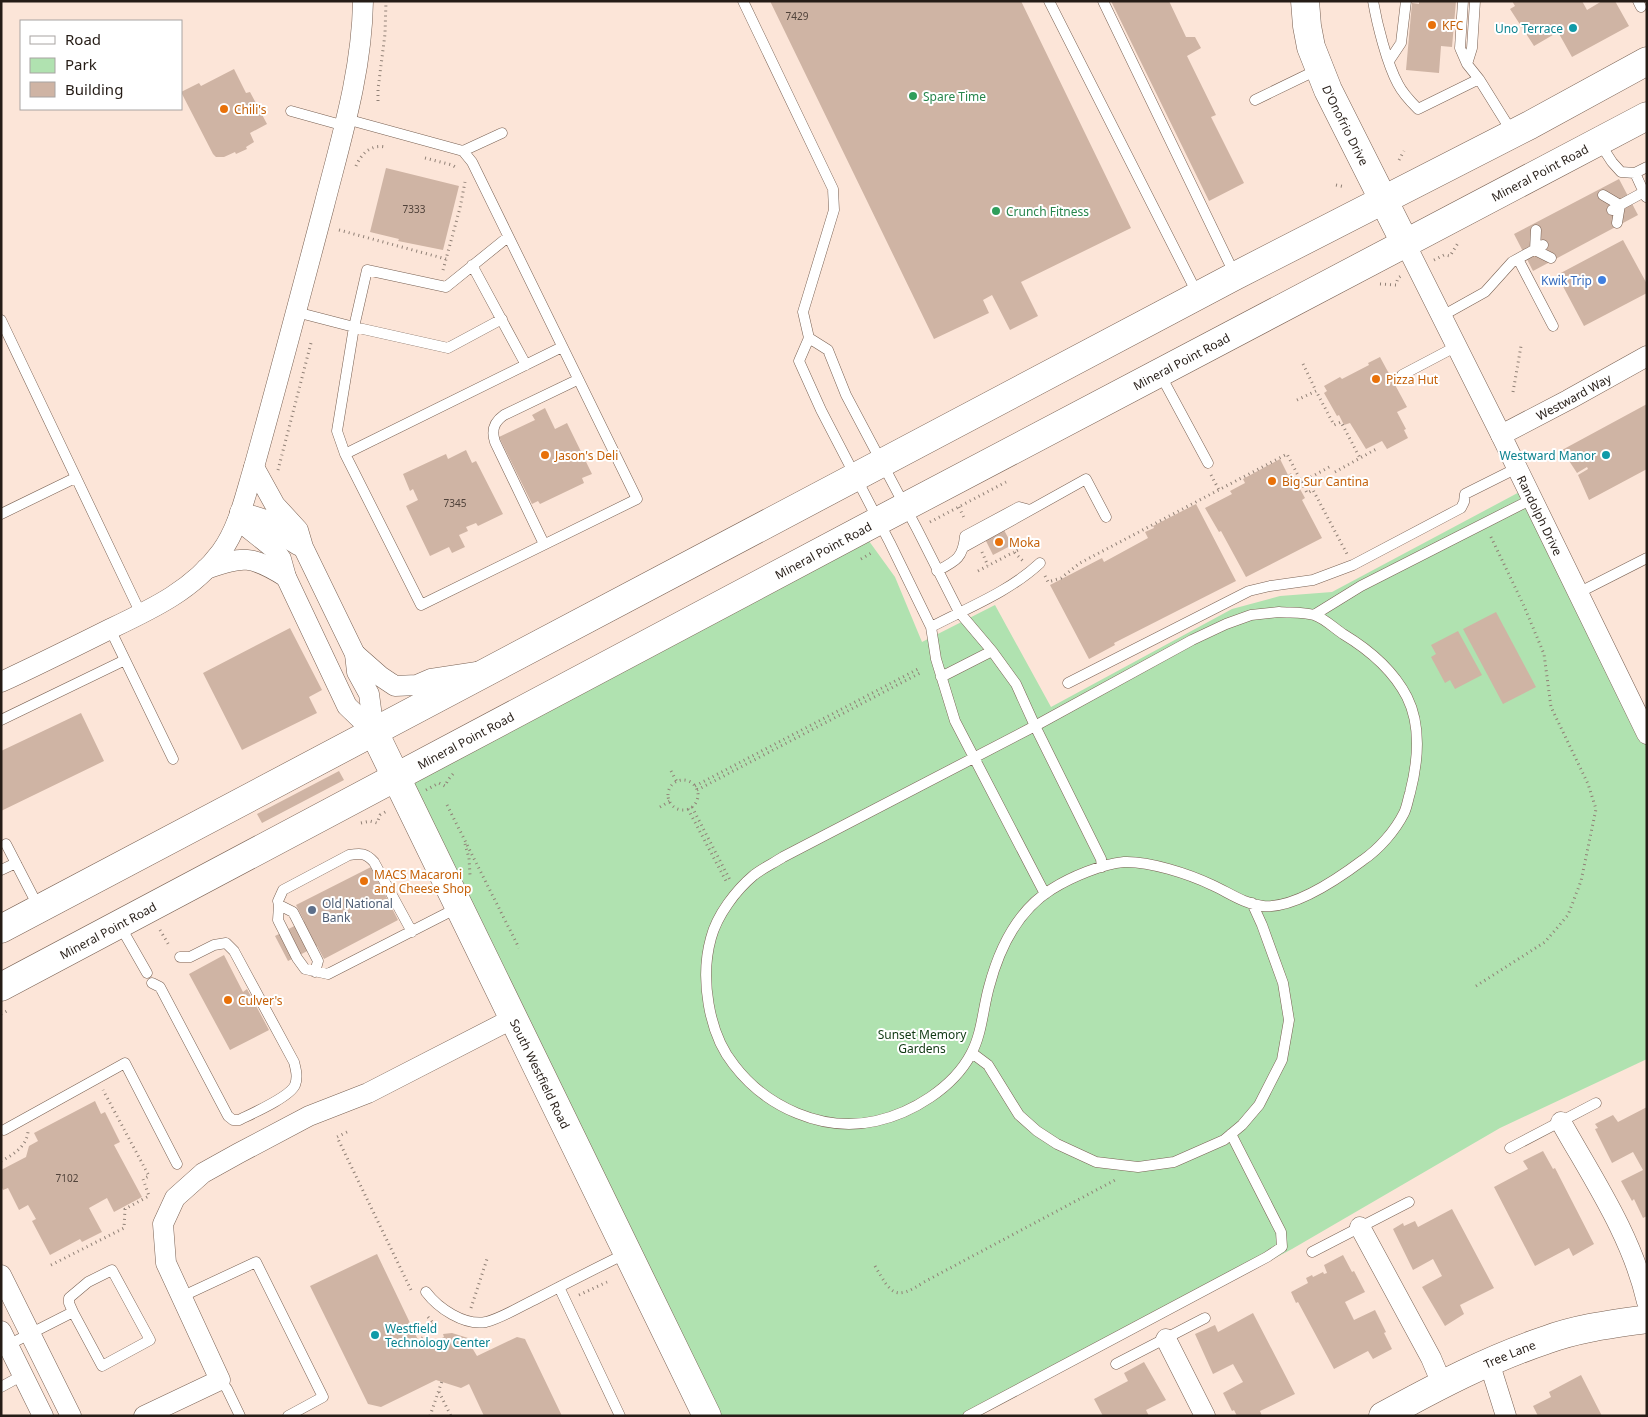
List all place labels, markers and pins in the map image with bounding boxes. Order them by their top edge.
place label: KFC [1442,17,1464,34]
marker: KFC [1426,19,1438,31]
place label: Uno Terrace [1495,20,1563,37]
marker: Uno Terrace [1567,22,1579,34]
place label: Spare Time [923,88,986,105]
marker: Spare Time [907,90,919,102]
place label: Chili's [234,101,267,118]
marker: Chili's [218,103,230,115]
place label: Crunch Fitness [1006,203,1089,220]
marker: Crunch Fitness [990,205,1002,217]
place label: Kwik Trip [1541,272,1592,289]
marker: Kwik Trip [1596,274,1608,286]
place label: Pizza Hut [1386,371,1439,388]
marker: Pizza Hut [1370,373,1382,385]
place label: Jason's Deli [554,447,618,464]
place label: Westward Manor [1500,447,1596,464]
marker: Jason's Deli [539,449,551,461]
marker: Westward Manor [1600,449,1612,461]
place label: Big Sur Cantina [1282,473,1369,490]
marker: Big Sur Cantina [1266,475,1278,487]
place label: Moka [1009,534,1040,551]
marker: Moka [993,536,1005,548]
place label: MACS Macaroni and Cheese Shop [374,866,471,897]
marker: MACS Macaroni and Cheese Shop [358,875,370,887]
place label: Old National Bank [322,895,393,926]
marker: Old National Bank [306,904,318,916]
place label: Culver's [238,992,283,1009]
marker: Culver's [222,994,234,1006]
place label: Westfield Technology Center [385,1320,490,1351]
marker: Westfield Technology Center [369,1329,381,1341]

